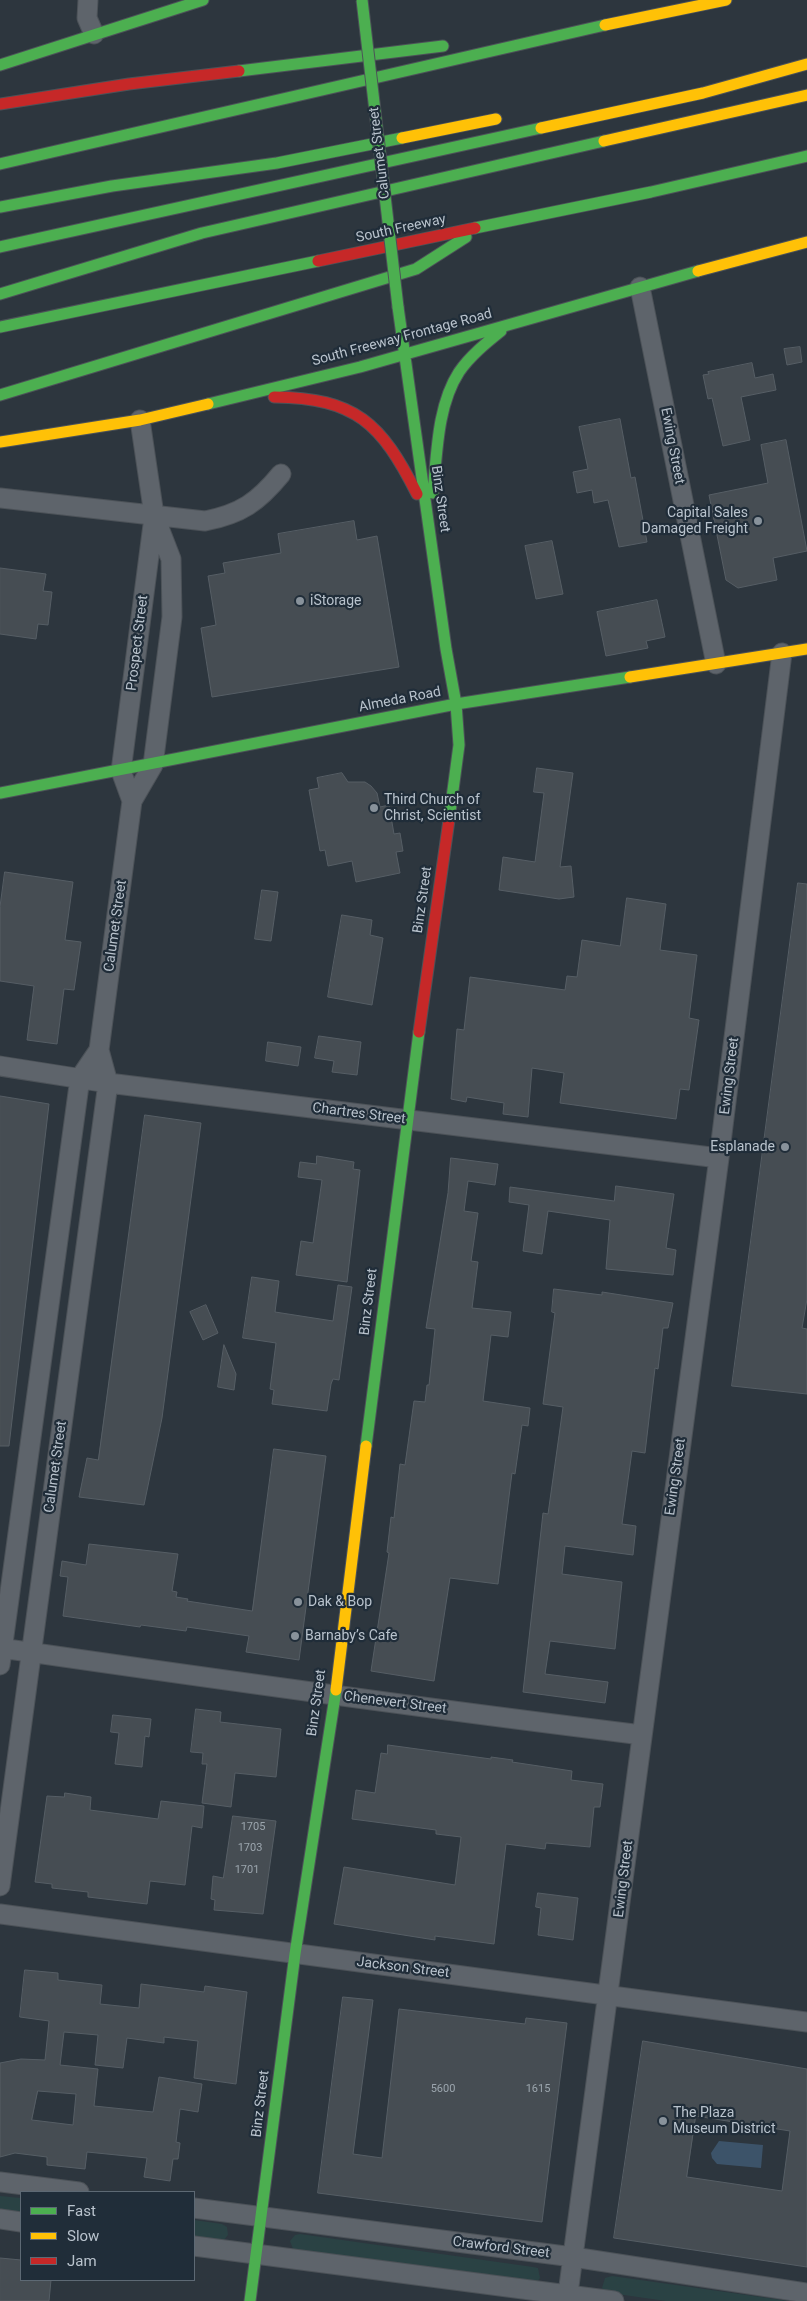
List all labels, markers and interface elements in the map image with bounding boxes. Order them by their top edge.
street label: Calumet Street [366,106,394,200]
street label: South Freeway [355,211,447,247]
street label: South Freeway Frontage Road [310,306,494,370]
street label: Ewing Street [656,406,688,486]
street label: Binz Street [427,465,453,533]
place label: Capital Sales Damaged Freight [641,505,748,538]
marker: Capital Sales Damaged Freight [752,515,764,527]
place label: iStorage [310,593,362,609]
street label: Prospect Street [124,594,152,692]
marker: iStorage [294,595,306,607]
street label: Almeda Road [357,684,443,716]
place label: Third Church of Christ, Scientist [384,792,481,824]
marker: Third Church of Christ, Scientist [368,802,380,814]
street label: Binz Street [410,866,436,934]
street label: Calumet Street [101,879,131,973]
street label: Ewing Street [717,1036,743,1116]
street label: Chartres Street [311,1100,407,1128]
place label: Esplanade [710,1139,775,1155]
marker: Esplanade [779,1141,791,1153]
street label: Binz Street [357,1268,381,1336]
street label: Calumet Street [41,1420,71,1514]
street label: Ewing Street [662,1437,690,1517]
place label: Dak & Bop [308,1594,372,1610]
marker: Dak & Bop [292,1596,304,1608]
place label: Barnaby’s Cafe [305,1628,398,1644]
marker: Barnaby’s Cafe [289,1630,301,1642]
street label: Binz Street [304,1669,330,1737]
street label: Chenevert Street [343,1688,447,1718]
house number: 1705 [241,1820,265,1834]
street label: Ewing Street [611,1839,637,1919]
house number: 1703 [238,1841,262,1855]
house number: 1701 [235,1863,259,1877]
street label: Jackson Street [356,1954,450,1982]
street label: Binz Street [249,2070,273,2138]
house number: 5600 [431,2082,455,2096]
house number: 1615 [526,2082,550,2096]
place label: The Plaza Museum District [673,2105,776,2138]
marker: The Plaza Museum District [657,2115,669,2127]
legend [20,2191,195,2281]
text: Fast [67,2202,96,2220]
text: Slow [67,2227,99,2245]
street label: Crawford Street [452,2234,550,2262]
text: Jam [67,2252,97,2270]

